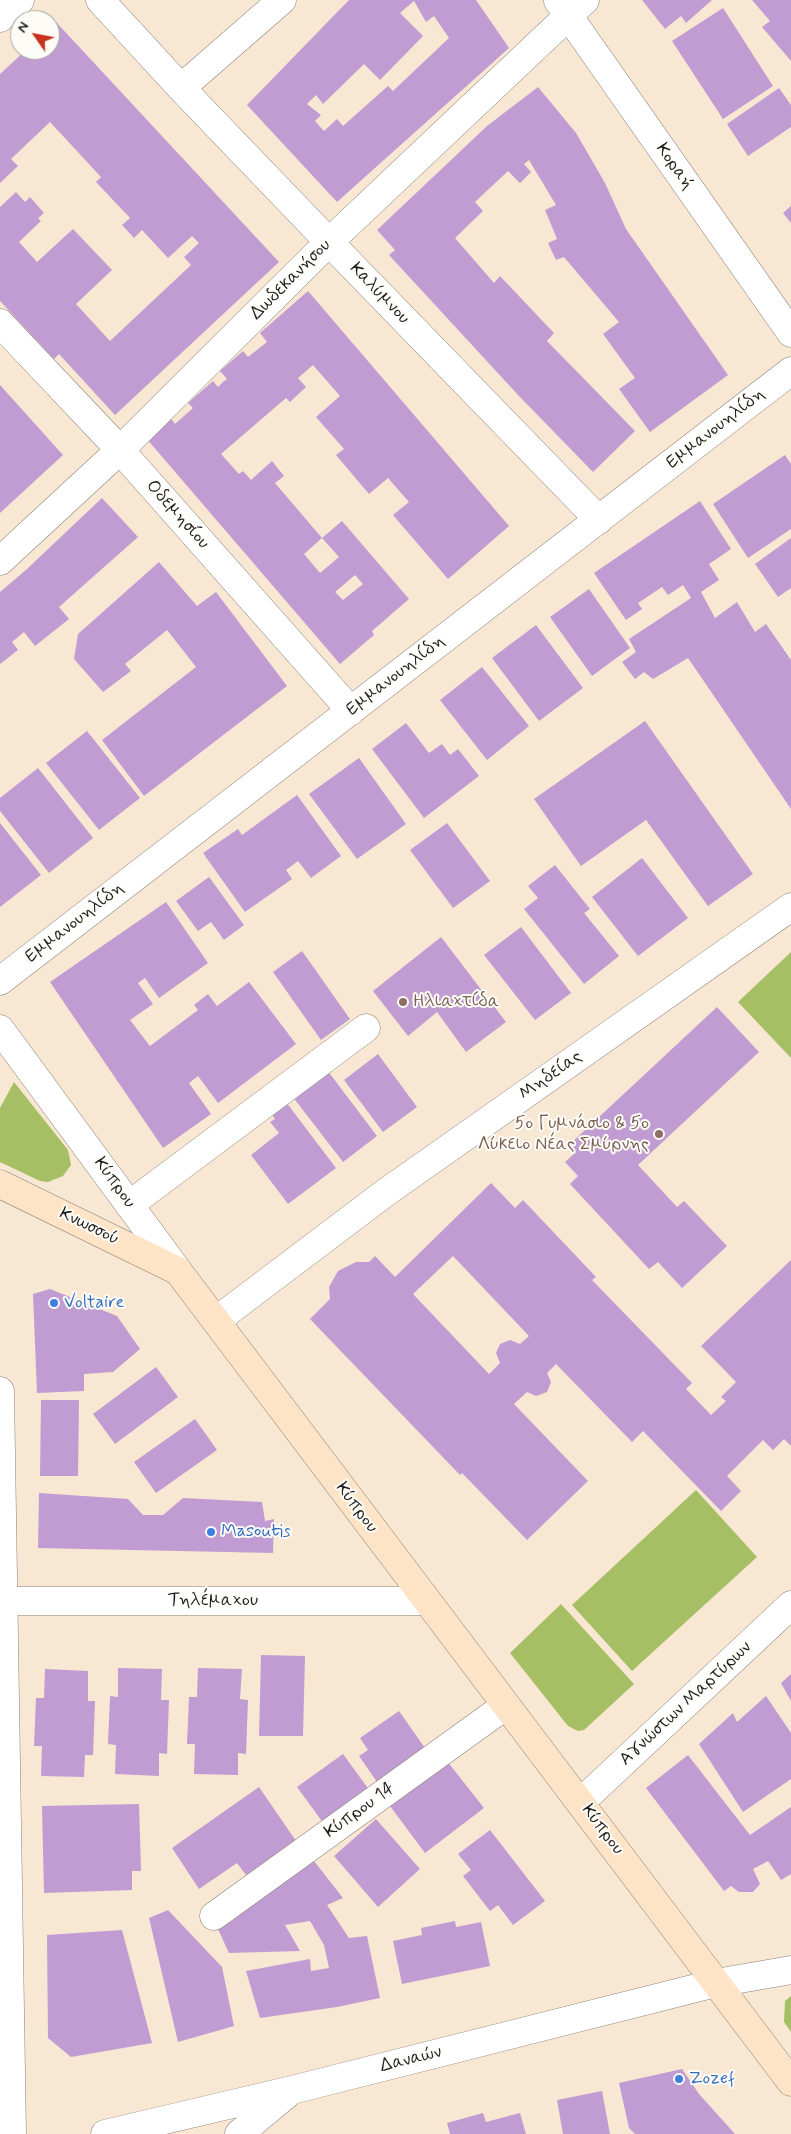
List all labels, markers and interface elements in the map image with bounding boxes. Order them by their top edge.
north arrow [10,10,60,60]
text: N [13,19,33,36]
street label: Κοραή [650,139,698,195]
street label: Δωδεκανήσου [246,235,336,325]
street label: Καλύμνου [344,259,414,329]
street label: Εμμανουηλίδη [662,384,770,474]
street label: Οδεμησίου [140,476,214,554]
street label: Εμμανουηλίδη [342,631,450,721]
street label: Εμμανουηλίδη [21,878,129,968]
place label: Ηλιαχτίδα [413,991,499,1013]
marker: Ηλιαχτίδα [397,996,409,1008]
street label: Μηδείας [515,1047,587,1105]
place label: 5ο Γυμνάσιο & 5ο Λύκειο Νέας Σμύρνης [478,1113,649,1156]
marker: 5ο Γυμνάσιο & 5ο Λύκειο Νέας Σμύρνης [653,1128,665,1140]
street label: Κύπρου [88,1153,140,1213]
street label: Κνωσσού [56,1203,122,1251]
place label: Voltaire [64,1292,124,1314]
marker: Voltaire [48,1297,60,1309]
street label: Κύπρου [330,1479,382,1537]
place label: Masoutis [221,1521,291,1543]
marker: Masoutis [205,1526,217,1538]
street label: Τηλέμαχου [168,1590,258,1612]
street label: Αγνώστων Μαρτύρων [616,1637,756,1771]
street label: Κύπρου 14 [321,1778,399,1844]
street label: Κύπρου [576,1801,628,1859]
street label: Δαναών [378,2042,444,2078]
place label: Zozef [689,2068,735,2090]
marker: Zozef [673,2073,685,2085]

